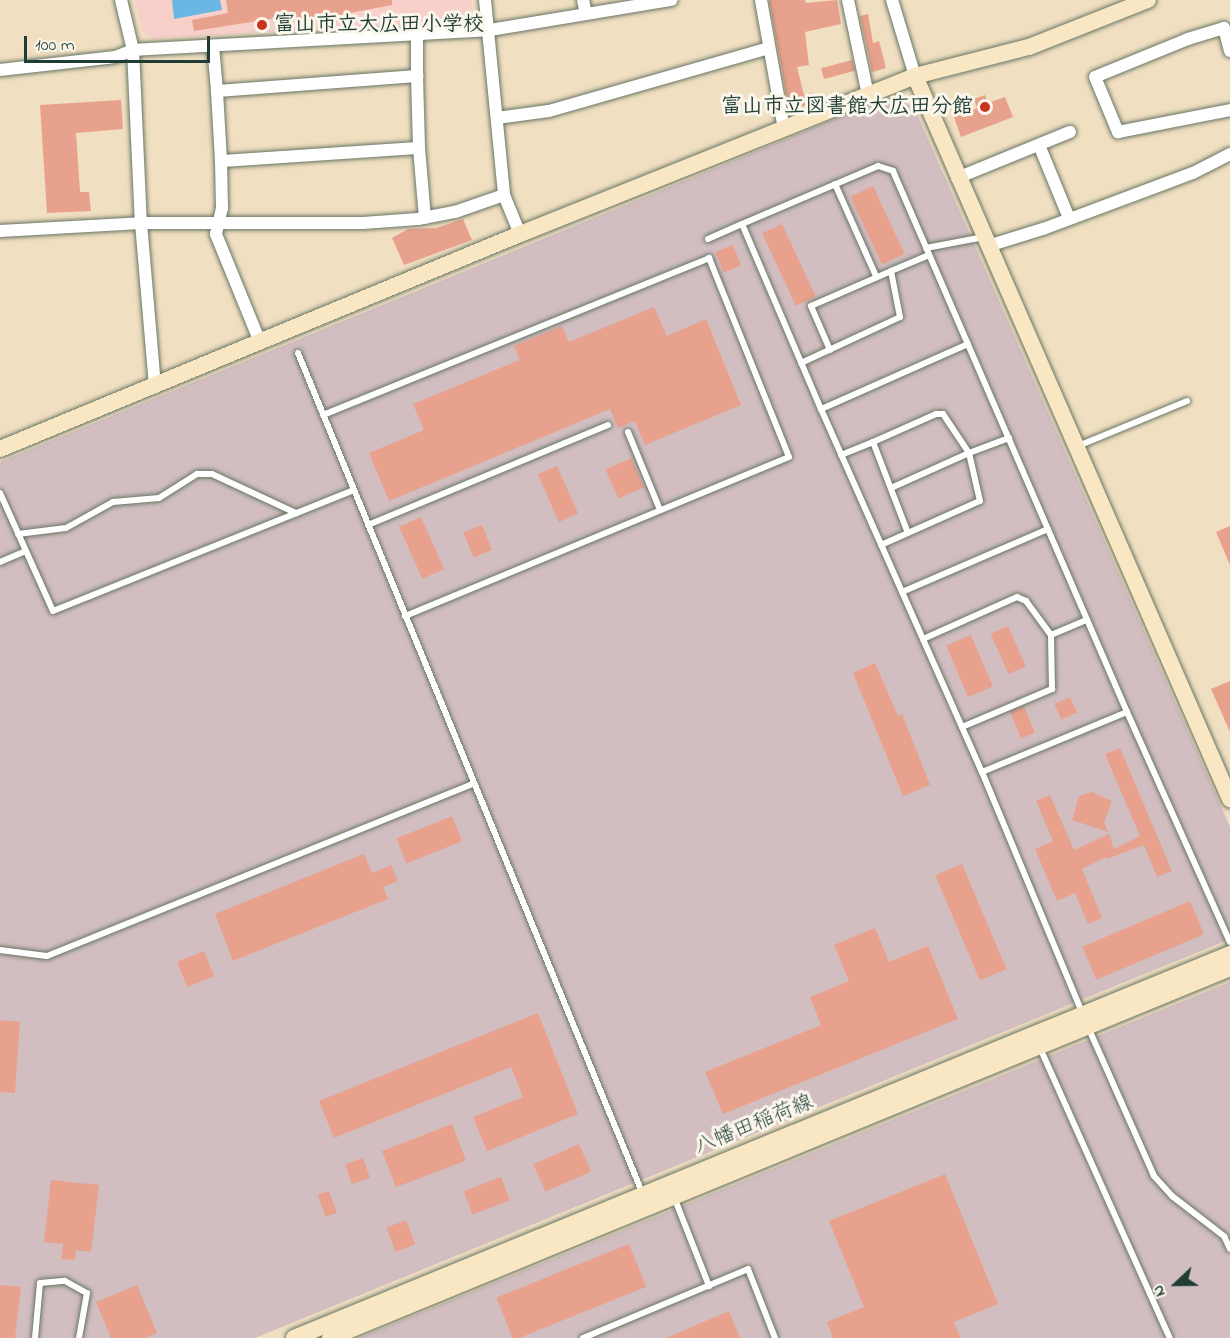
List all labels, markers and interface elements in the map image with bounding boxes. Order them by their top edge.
place label: 富山市立大広田小学校 [274,12,484,38]
marker: 富山市立大広田小学校 [255,18,269,32]
scale bar [27,24,213,62]
text: 100 m [35,33,75,59]
place label: 富山市立図書館大広田分館 [721,94,973,120]
marker: 富山市立図書館大広田分館 [978,100,992,114]
street label: 八幡田稲荷線 [691,1090,817,1160]
north arrow [1146,1254,1206,1314]
text: N [1146,1281,1172,1300]

